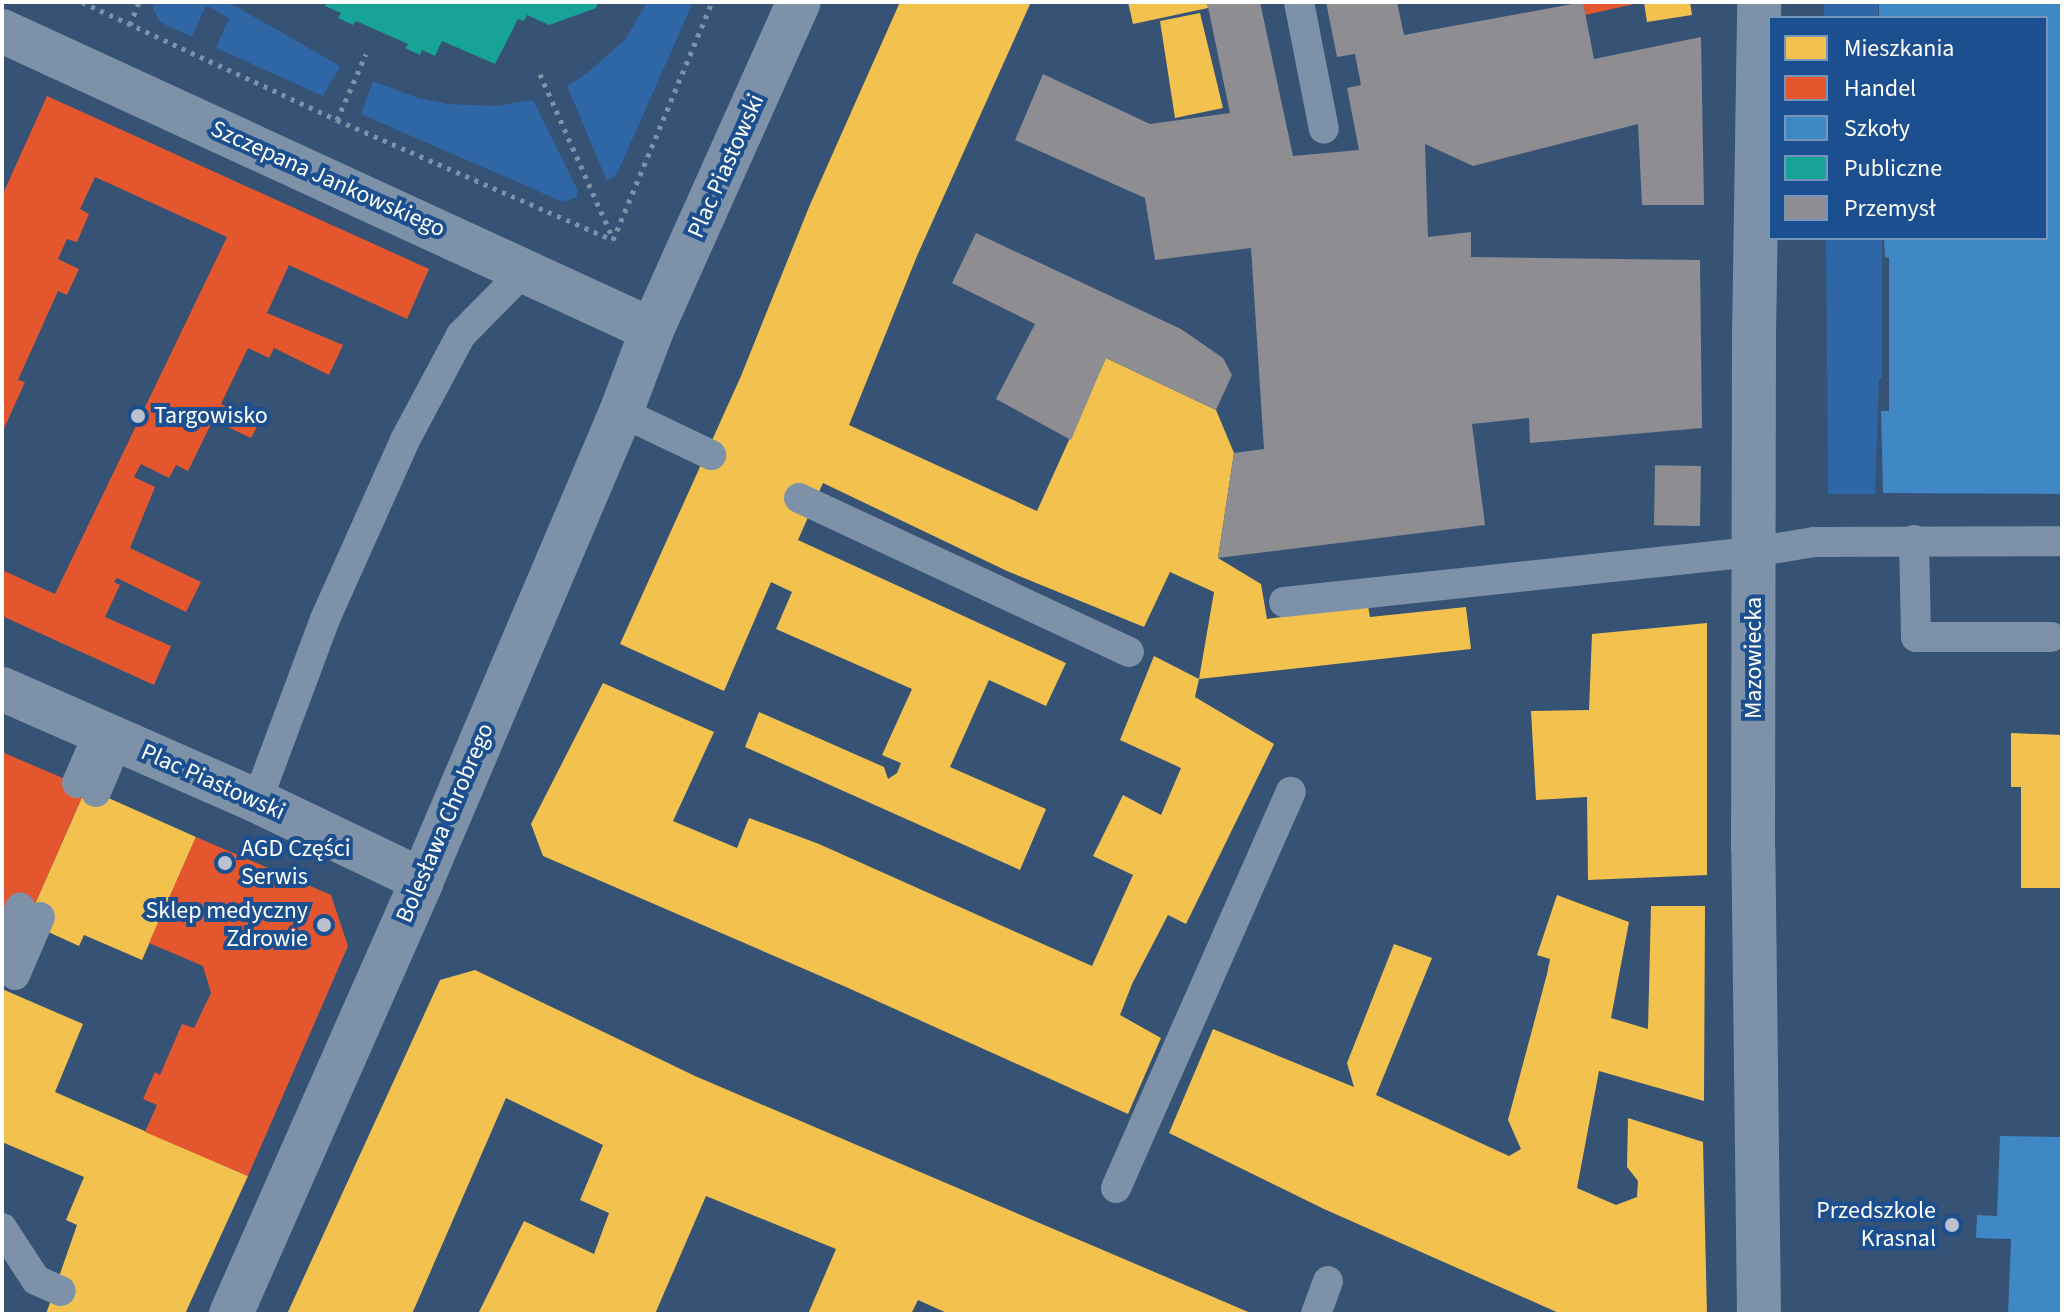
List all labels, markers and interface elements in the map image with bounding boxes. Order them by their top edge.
legend [1768,16,2048,240]
text: Mieszkania [1844,31,1954,66]
text: Handel [1844,71,1916,106]
street label: Plac Piastowski [681,90,771,242]
text: Szkoły [1844,111,1910,146]
street label: Szczepana Jankowskiego [206,114,450,244]
text: Publiczne [1844,151,1942,186]
text: Przemysł [1844,191,1936,226]
place label: Targowisko [154,402,268,430]
marker: Targowisko [129,407,147,425]
street label: Mazowiecka [1740,597,1768,719]
street label: Bolesława Chrobrego [390,719,500,927]
street label: Plac Piastowski [137,737,289,827]
place label: AGD Części Serwis [241,835,351,891]
marker: AGD Części Serwis [216,854,234,872]
place label: Sklep medyczny Zdrowie [145,897,308,953]
marker: Sklep medyczny Zdrowie [315,916,333,934]
place label: Przedszkole Krasnal [1816,1197,1936,1253]
marker: Przedszkole Krasnal [1943,1216,1961,1234]

